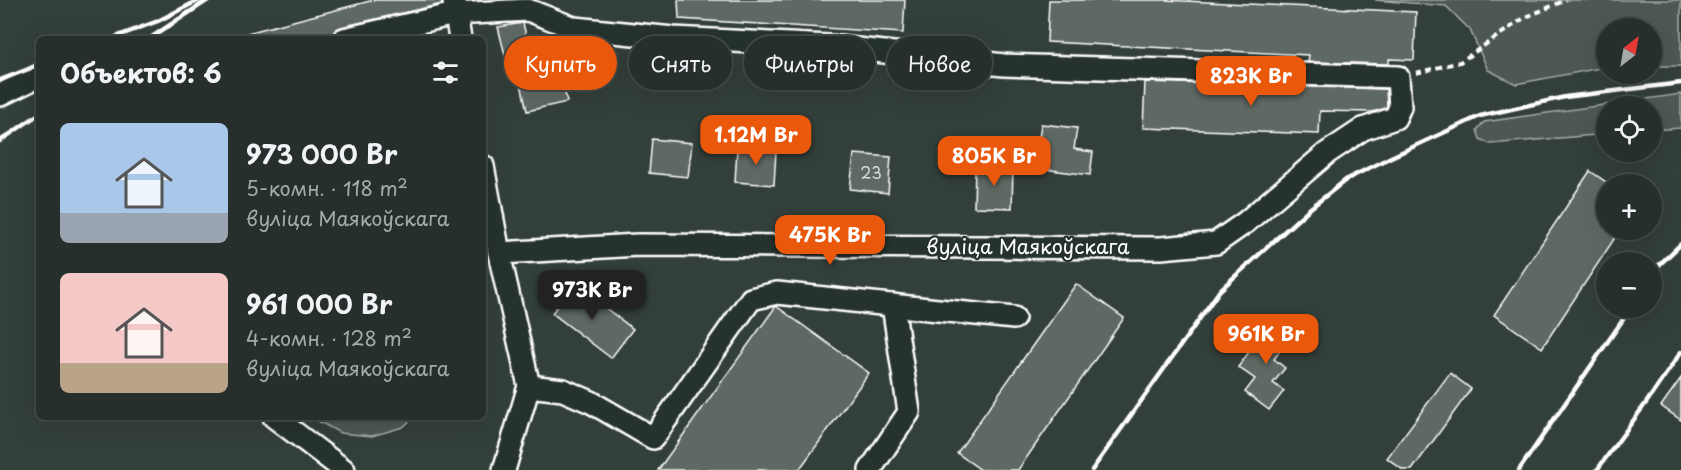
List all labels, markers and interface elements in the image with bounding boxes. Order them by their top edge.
north arrow [1596,18,1662,84]
map controls [1596,18,1662,318]
chip: Купить [504,36,617,90]
chip: Снять [629,36,732,90]
chip: Фильтры [744,36,875,90]
chip: Новое [887,36,992,90]
text: Объектов: 6 [60,53,222,92]
icon: filters [429,56,462,89]
pin: 823K Br [1196,56,1306,107]
text: 823K Br [1210,60,1292,90]
button: locate [1596,96,1662,162]
pin: 1.12M Br [694,115,818,166]
text: 1.12M Br [714,119,798,149]
text: 973 000 Br [246,134,397,173]
pin: 805K Br [939,136,1049,187]
text: 805K Br [952,140,1036,170]
icon: home [108,147,180,219]
house number: 23 [860,160,882,184]
text: 5-комн. · 118 m² [246,173,408,203]
button: + [1596,174,1662,240]
text: вуліца Маякоўскага [246,203,449,233]
pin: 475K Br [775,215,885,266]
text: 475K Br [789,219,871,249]
street label: вуліца Маякоўскага [926,231,1130,261]
button: − [1596,252,1662,318]
pin: 973K Br [537,270,647,321]
text: 973K Br [552,274,632,304]
text: 961 000 Br [246,284,392,323]
icon: home [108,297,180,369]
pin: 961K Br [1211,314,1321,365]
text: 961K Br [1228,318,1305,348]
text: 4-комн. · 128 m² [246,323,412,353]
text: вуліца Маякоўскага [246,353,449,383]

